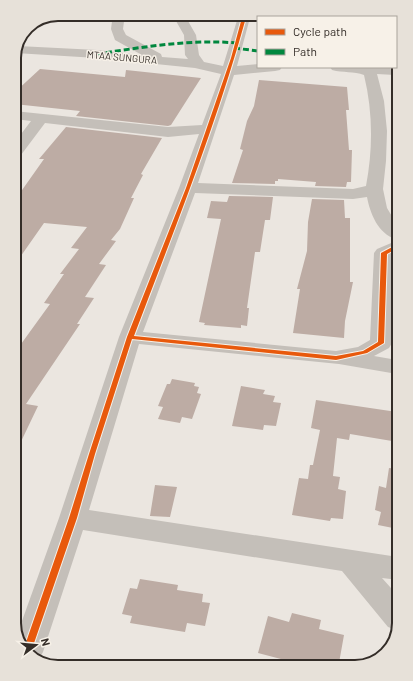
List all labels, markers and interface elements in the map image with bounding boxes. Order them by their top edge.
legend [257,16,397,68]
text: Cycle path [293,24,347,38]
text: Path [293,44,317,58]
street label: MTAA SUNGURA [86,48,158,66]
north arrow [16,625,56,665]
text: N [39,637,53,647]

